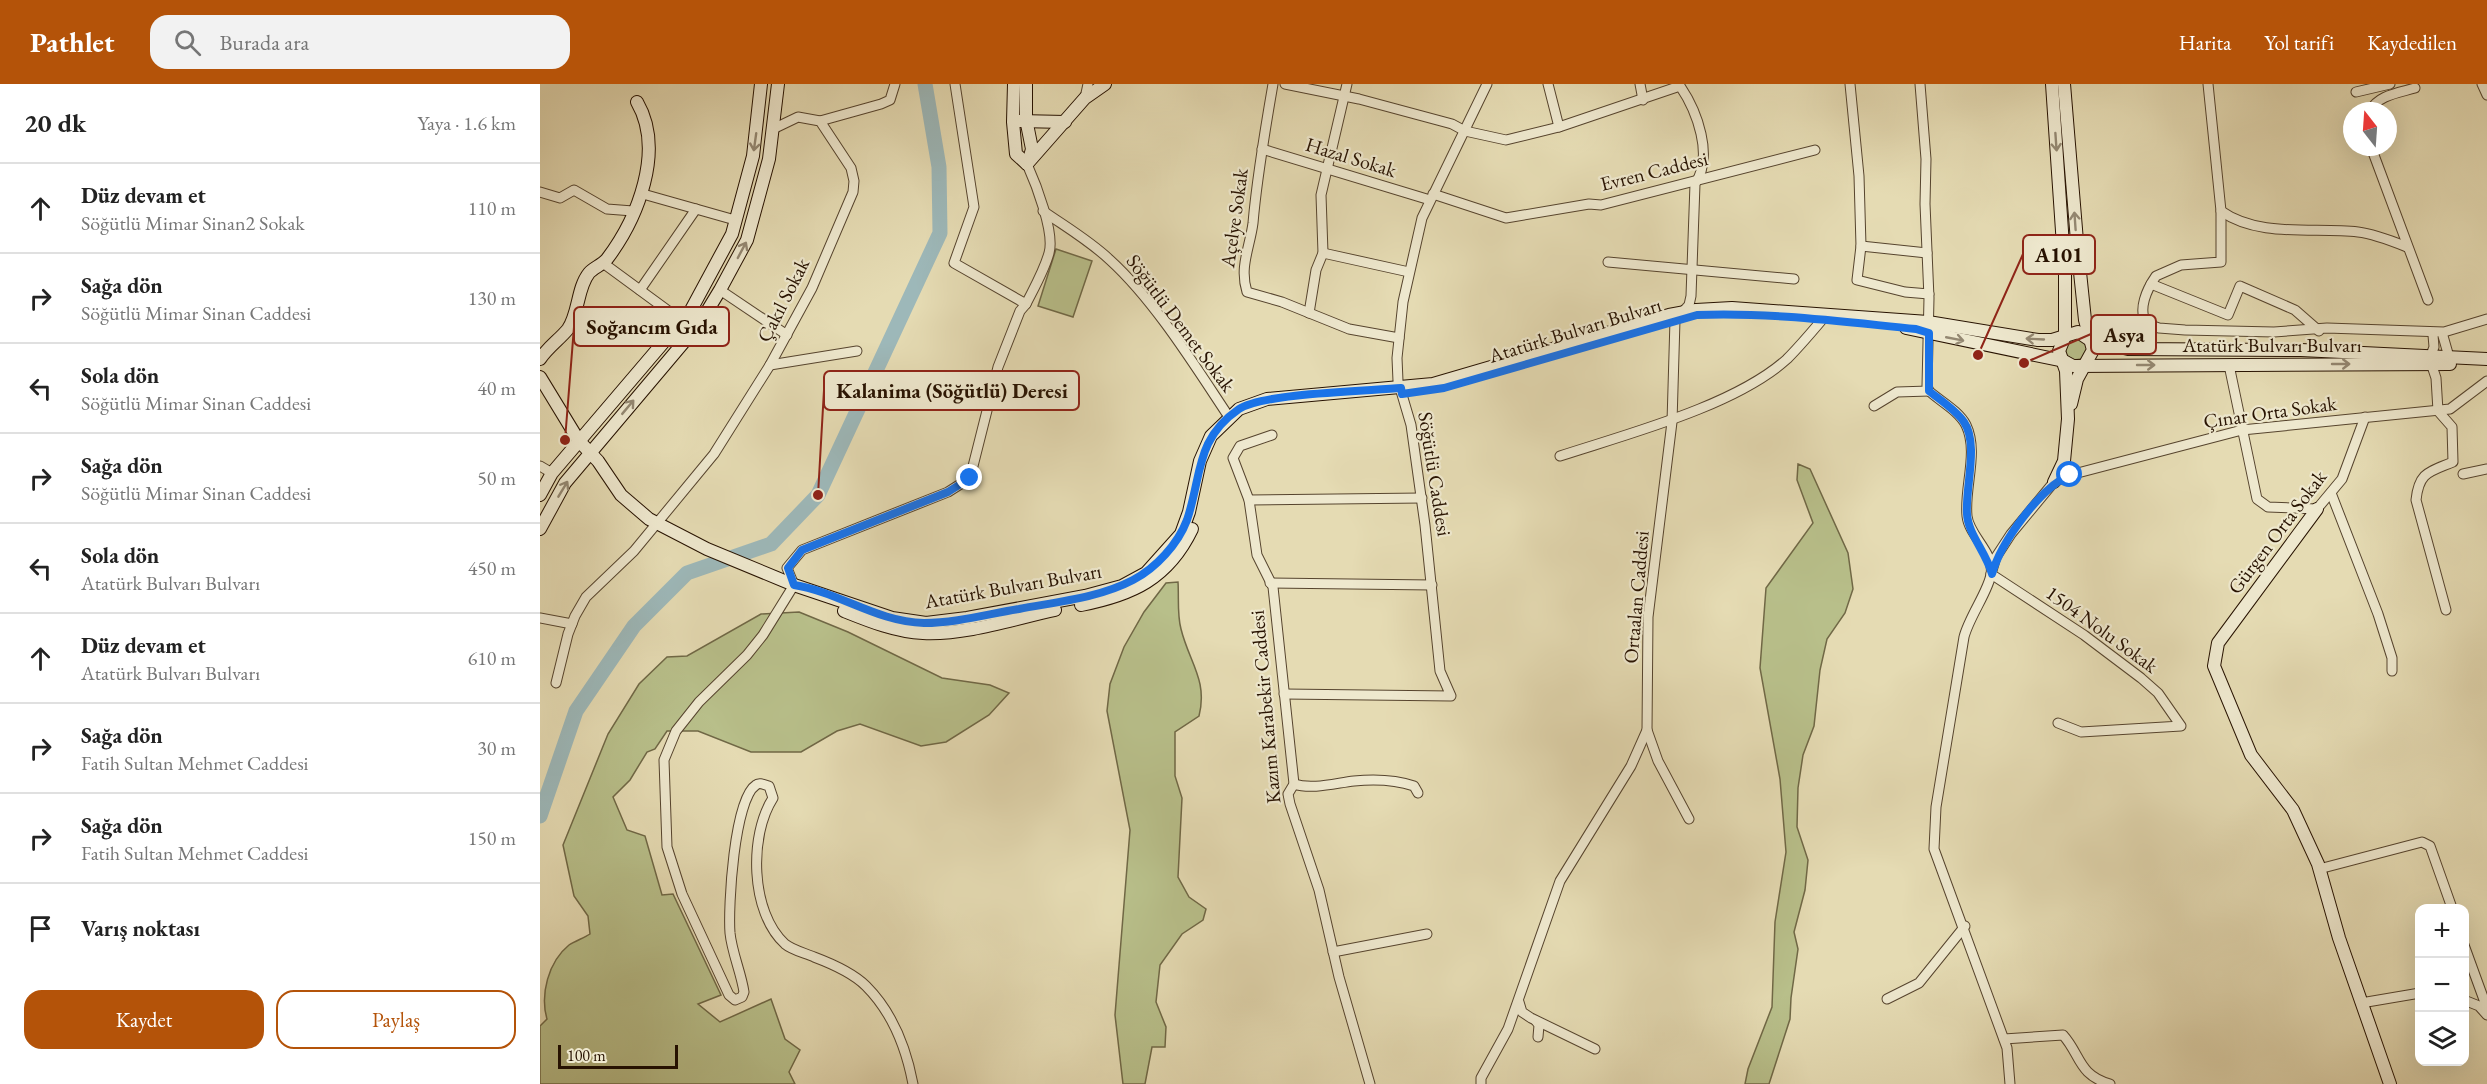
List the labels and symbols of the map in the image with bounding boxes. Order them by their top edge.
north arrow [2343,102,2397,156]
street label: Hazal Sokak [1302,131,1400,183]
one-way arrow [749,132,760,151]
one-way arrow [2050,132,2061,152]
street label: Evren Caddesi [1597,145,1711,197]
street label: Açelye Sokak [1214,166,1254,270]
one-way arrow [2070,212,2081,232]
callout: A101 [2023,235,2095,274]
text: A101 [2034,241,2083,268]
one-way arrow [736,242,748,259]
street label: Söğütlü Demet Sokak [1121,249,1242,398]
street label: Çakıl Sokak [751,253,815,346]
street label: Atatürk Bulvarı Bulvarı [1485,291,1665,369]
callout: Soğancım Gıda [574,307,729,346]
text: Soğancım Gıda [586,313,718,340]
callout: Asya [2091,315,2156,354]
text: Asya [2102,321,2145,348]
street label: Atatürk Bulvarı Bulvarı [2181,332,2362,358]
one-way arrow [1945,334,1964,345]
one-way arrow [2026,334,2045,345]
one-way arrow [2331,358,2351,370]
one-way arrow [2136,359,2156,371]
callout: Kalanima (Söğütlü) Deresi [824,371,1079,410]
text: Kalanima (Söğütlü) Deresi [836,377,1068,404]
street label: Çınar Orta Sokak [2202,390,2339,434]
one-way arrow [621,400,635,415]
street label: Söğütlü Caddesi [1412,410,1458,538]
route start [2056,461,2082,487]
route end [956,464,982,490]
street label: Gürgen Orta Sokak [2222,464,2332,599]
one-way arrow [557,481,569,498]
street label: Ortaalan Caddesi [1617,529,1655,664]
street label: Atatürk Bulvarı Bulvarı [922,558,1104,615]
street label: 1504 Nolu Sokak [2041,579,2164,679]
street label: Kazım Karabekir Caddesi [1244,609,1286,805]
scale bar [558,1042,678,1070]

